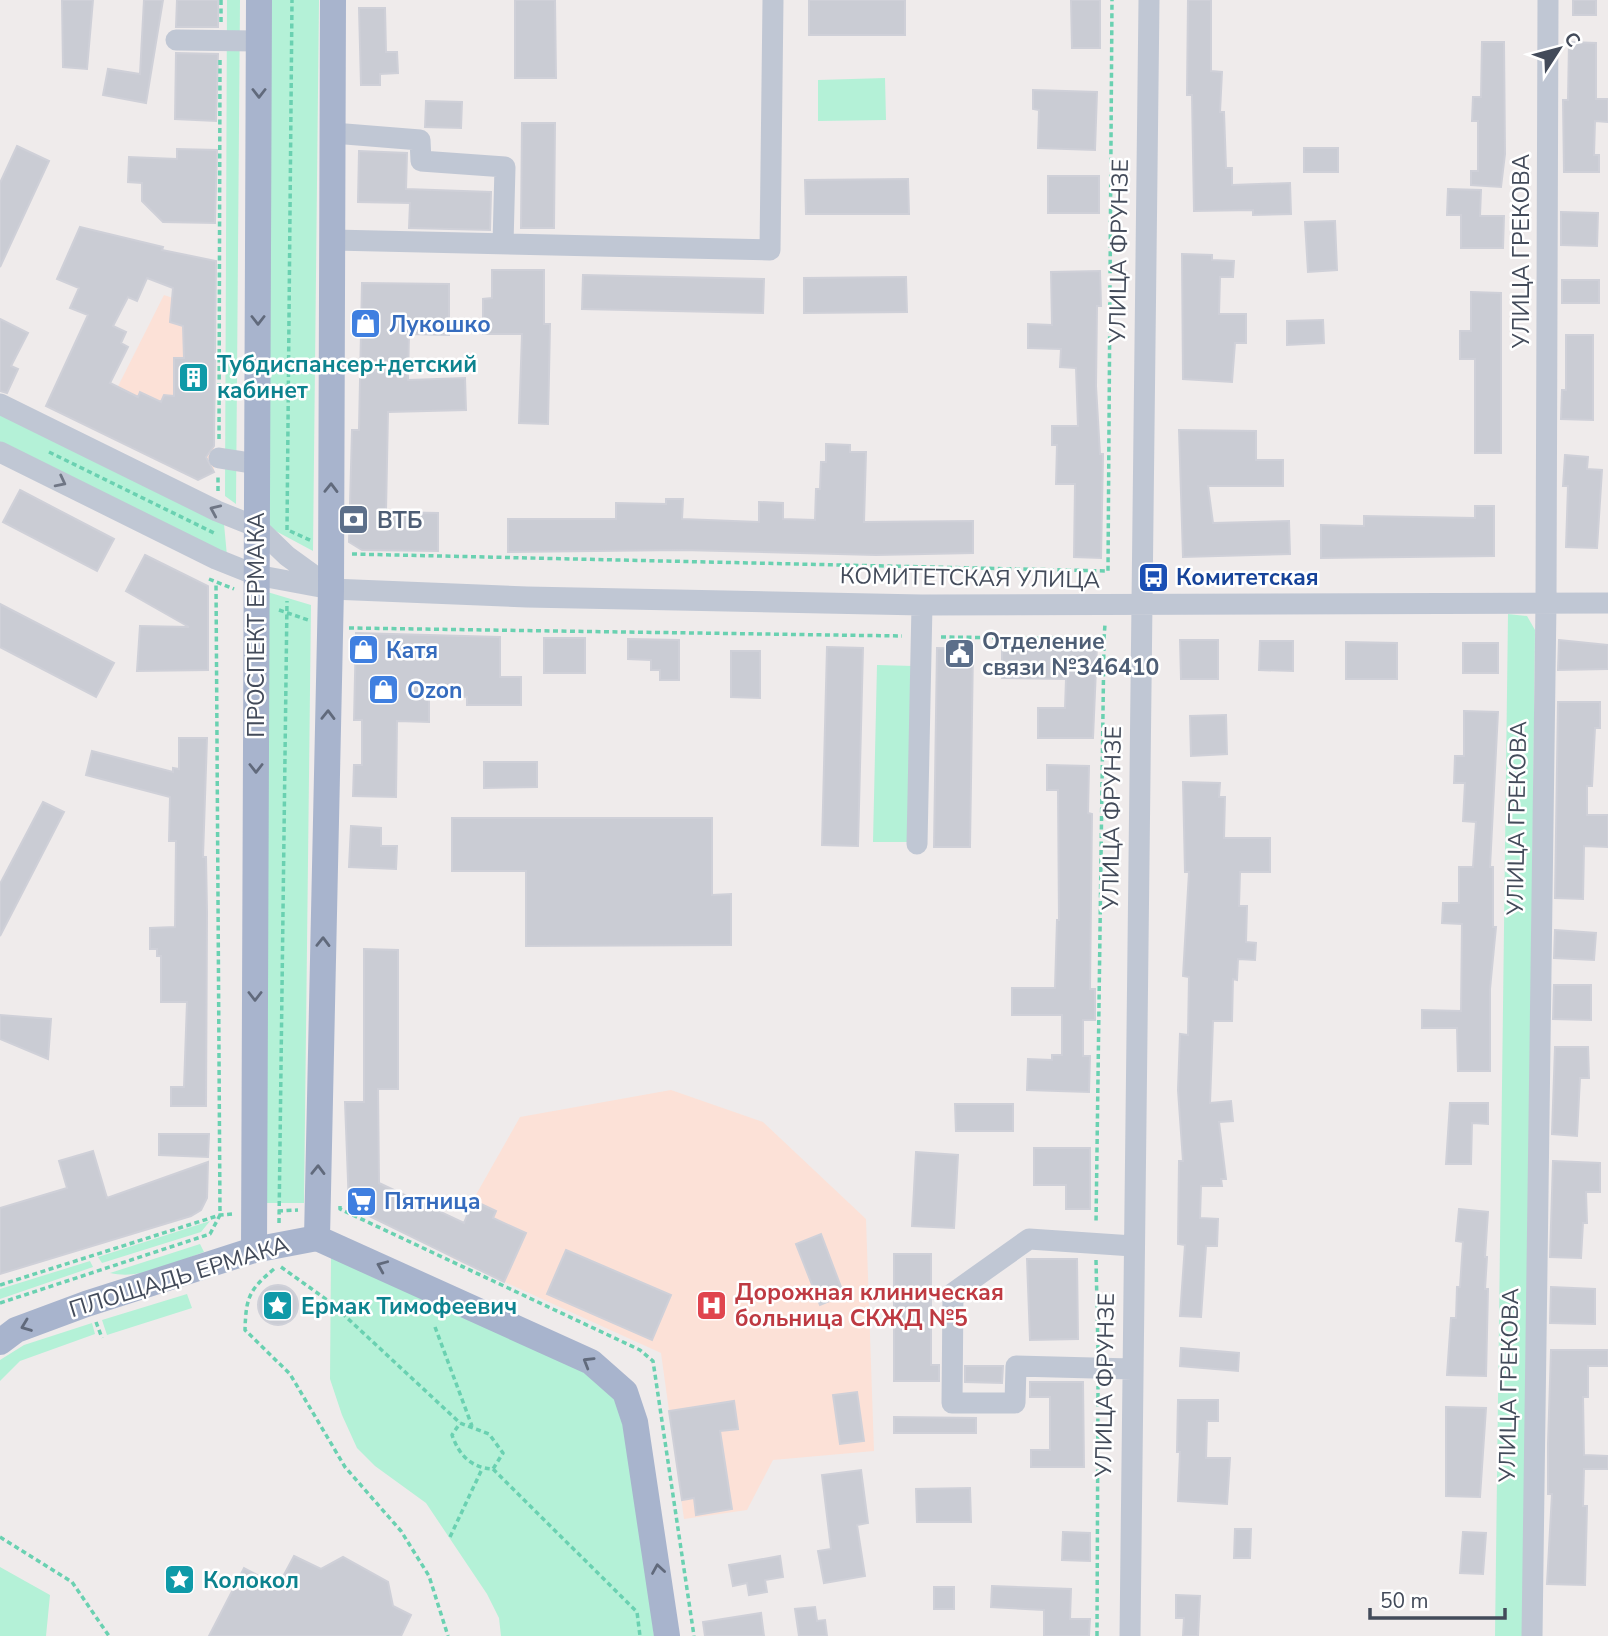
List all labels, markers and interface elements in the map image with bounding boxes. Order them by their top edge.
north arrow [1524,14,1594,84]
text: С [1558,27,1586,53]
one-way arrow [251,88,267,98]
street label: УЛИЦА ГРЕКОВА [1506,154,1537,349]
street label: УЛИЦА ФРУНЗЕ [1102,159,1136,344]
shop icon: Лукошко [349,307,383,341]
place label: Лукошко [389,309,491,340]
one-way arrow [250,315,266,326]
place label: Тубдиспансер+детский кабинет [217,349,477,406]
building icon: Тубдиспансер+детский кабинет [177,360,211,394]
one-way arrow [54,474,66,488]
one-way arrow [323,482,339,492]
bank icon: ВТБ [337,503,371,537]
one-way arrow [210,504,223,518]
place label: ВТБ [377,505,422,536]
street label: ПРОСПЕКТ ЕРМАКА [241,512,272,738]
street label: КОМИТЕТСКАЯ УЛИЦА [839,560,1101,596]
bus stop icon: Комитетская [1136,560,1170,594]
place label: Комитетская [1176,562,1319,593]
place label: Отделение связи №346410 [982,626,1159,683]
shop icon: Катя [346,633,380,667]
place label: Катя [386,635,438,666]
public building icon: Отделение связи №346410 [942,637,976,671]
shop icon: Ozon [367,673,401,707]
place label: Ozon [407,675,462,706]
one-way arrow [321,709,336,720]
street label: УЛИЦА ГРЕКОВА [1500,720,1534,917]
street label: УЛИЦА ФРУНЗЕ [1095,726,1129,911]
one-way arrow [248,763,264,774]
one-way arrow [316,937,331,948]
one-way arrow [247,991,263,1001]
one-way arrow [311,1164,326,1175]
supermarket icon: Пятница [344,1184,378,1218]
place label: Пятница [384,1186,481,1217]
street label: ПЛОЩАДЬ ЕРМАКА [65,1229,293,1325]
one-way arrow [377,1261,389,1275]
place label: Дорожная клиническая больница СКЖД №5 [735,1277,1004,1334]
street label: УЛИЦА ГРЕКОВА [1492,1287,1526,1484]
hospital icon: Дорожная клиническая больница СКЖД №5 [695,1288,729,1322]
place icon: Ермак Тимофеевич [261,1289,295,1323]
place label: Ермак Тимофеевич [301,1291,517,1322]
street label: УЛИЦА ФРУНЗЕ [1088,1293,1122,1478]
one-way arrow [21,1318,33,1332]
one-way arrow [583,1358,596,1371]
place icon: Колокол [163,1563,197,1597]
one-way arrow [651,1563,666,1574]
place label: Колокол [203,1565,299,1596]
scale bar [1370,1576,1505,1620]
text: 50 m [1380,1587,1429,1615]

